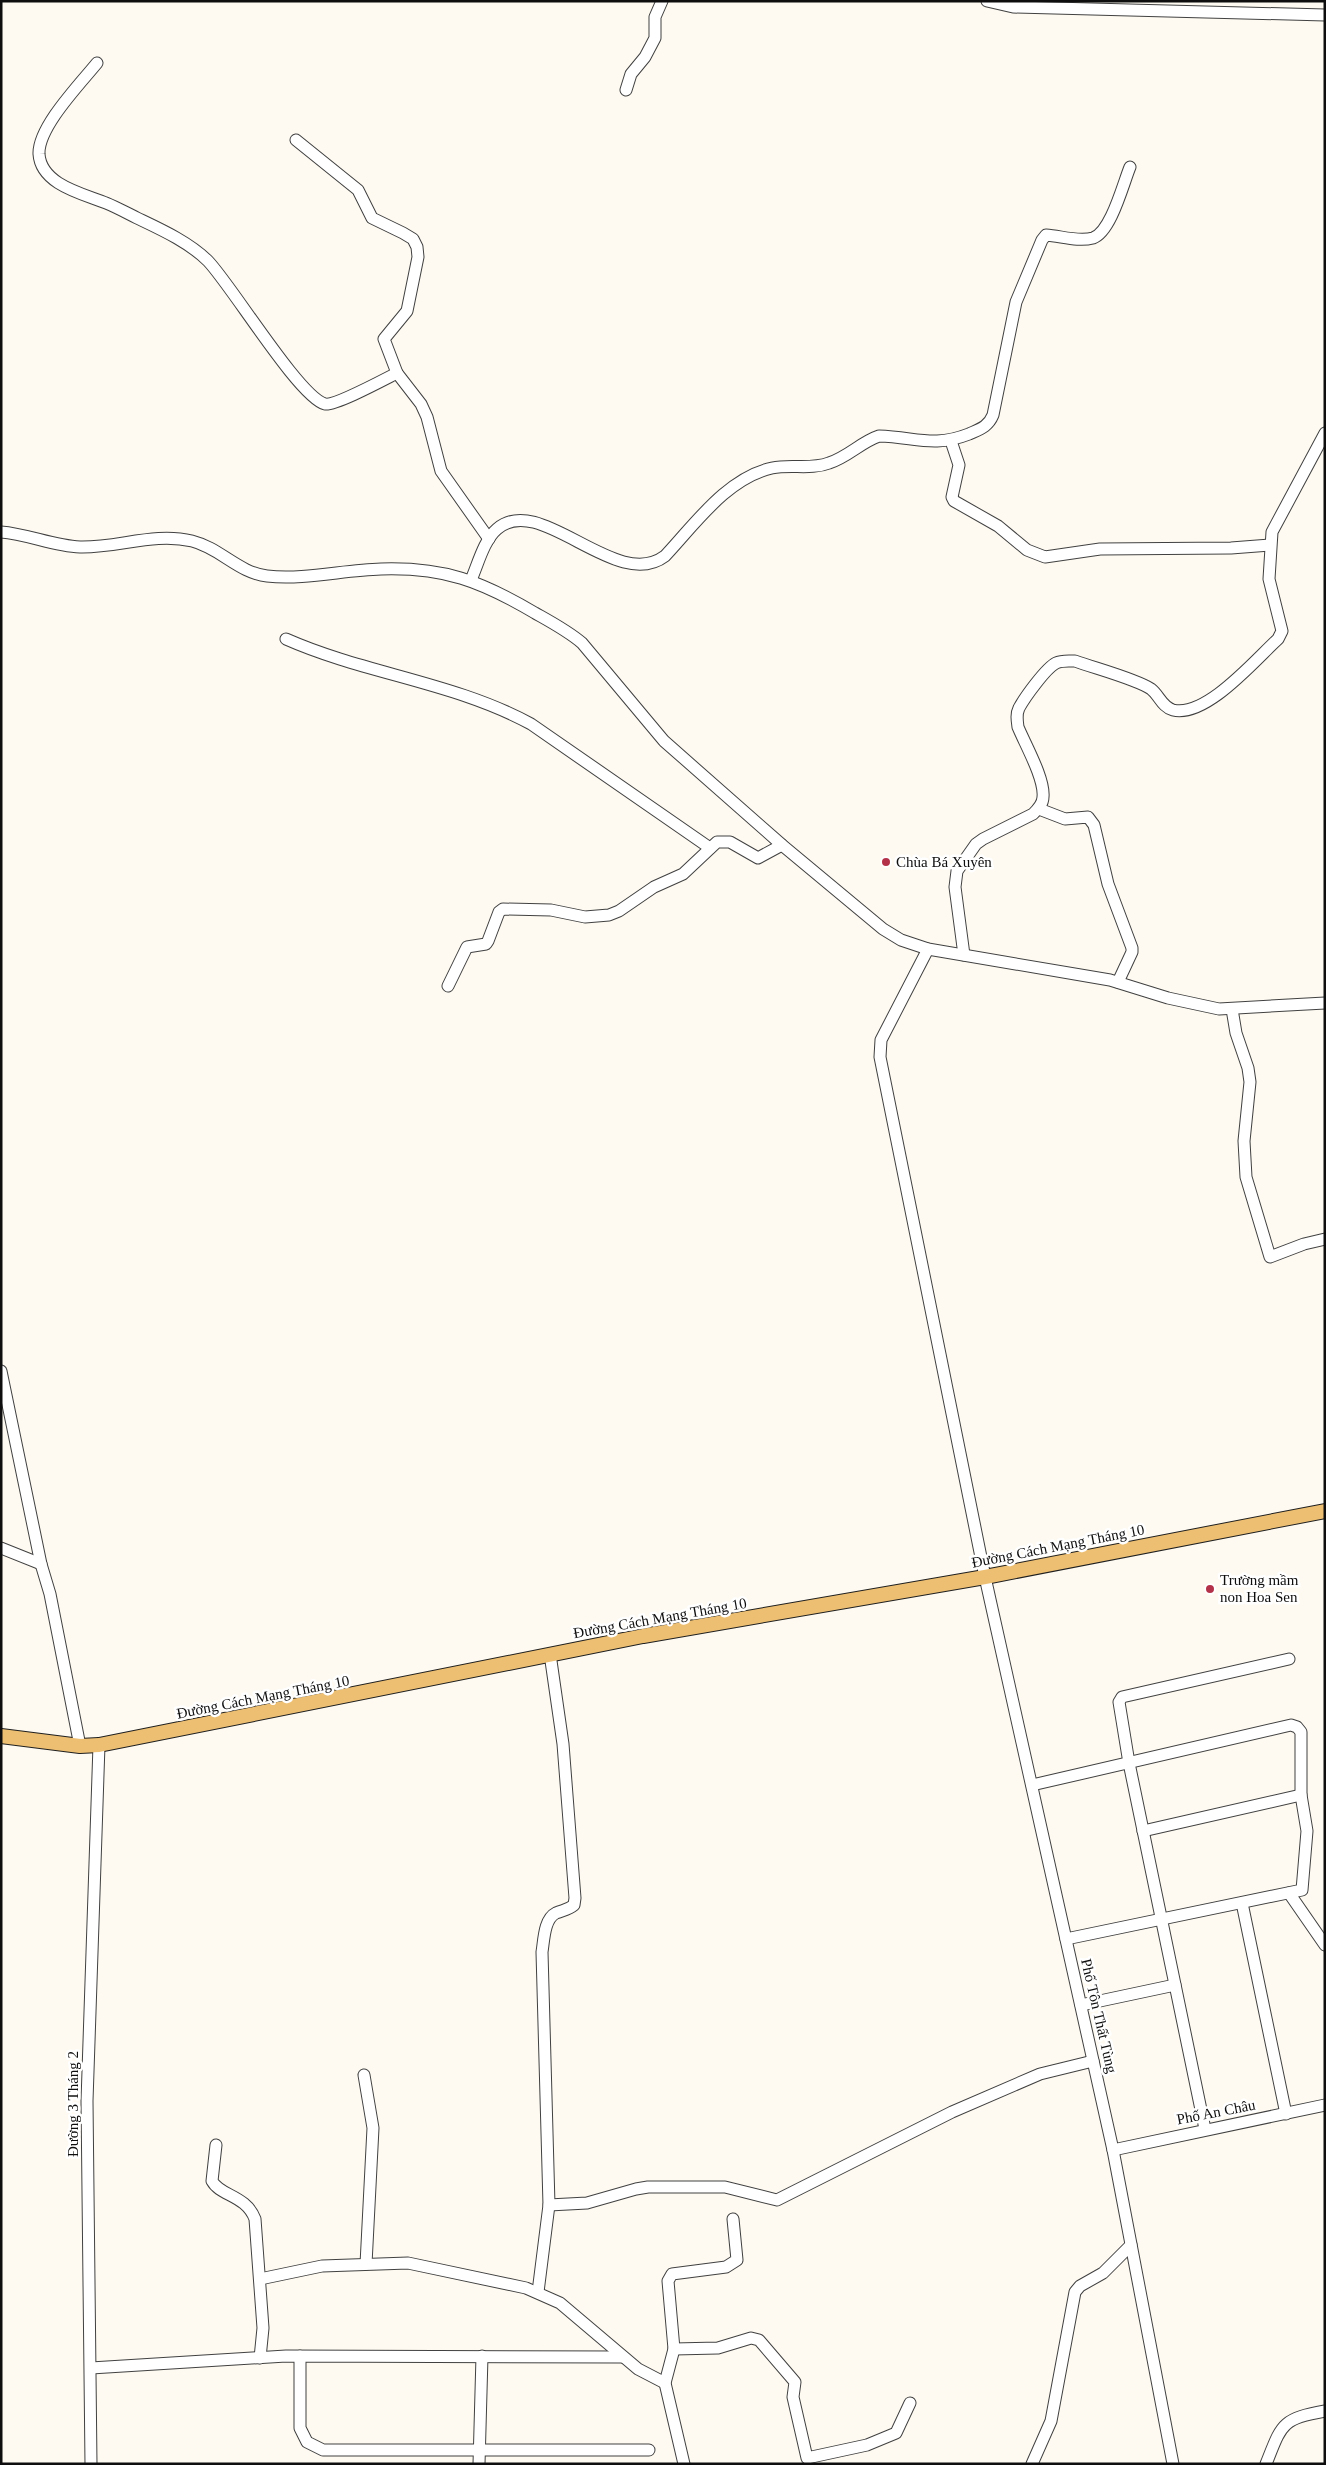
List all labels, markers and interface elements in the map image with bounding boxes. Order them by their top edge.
place label: Chùa Bá Xuyên [896,854,992,870]
marker: Chùa Bá Xuyên [880,856,892,868]
street label: Đường Cách Mạng Tháng 10 [970,1521,1146,1571]
place label: Trường mầm non Hoa Sen [1220,1572,1299,1605]
marker: Trường mầm non Hoa Sen [1204,1583,1216,1595]
street label: Đường Cách Mạng Tháng 10 [572,1595,748,1641]
street label: Đường Cách Mạng Tháng 10 [175,1672,351,1722]
street label: Phố Tôn Thất Tùng [1078,1957,1120,2075]
street label: Đường 3 Tháng 2 [65,2051,81,2157]
street label: Phố An Châu [1175,2096,1257,2127]

